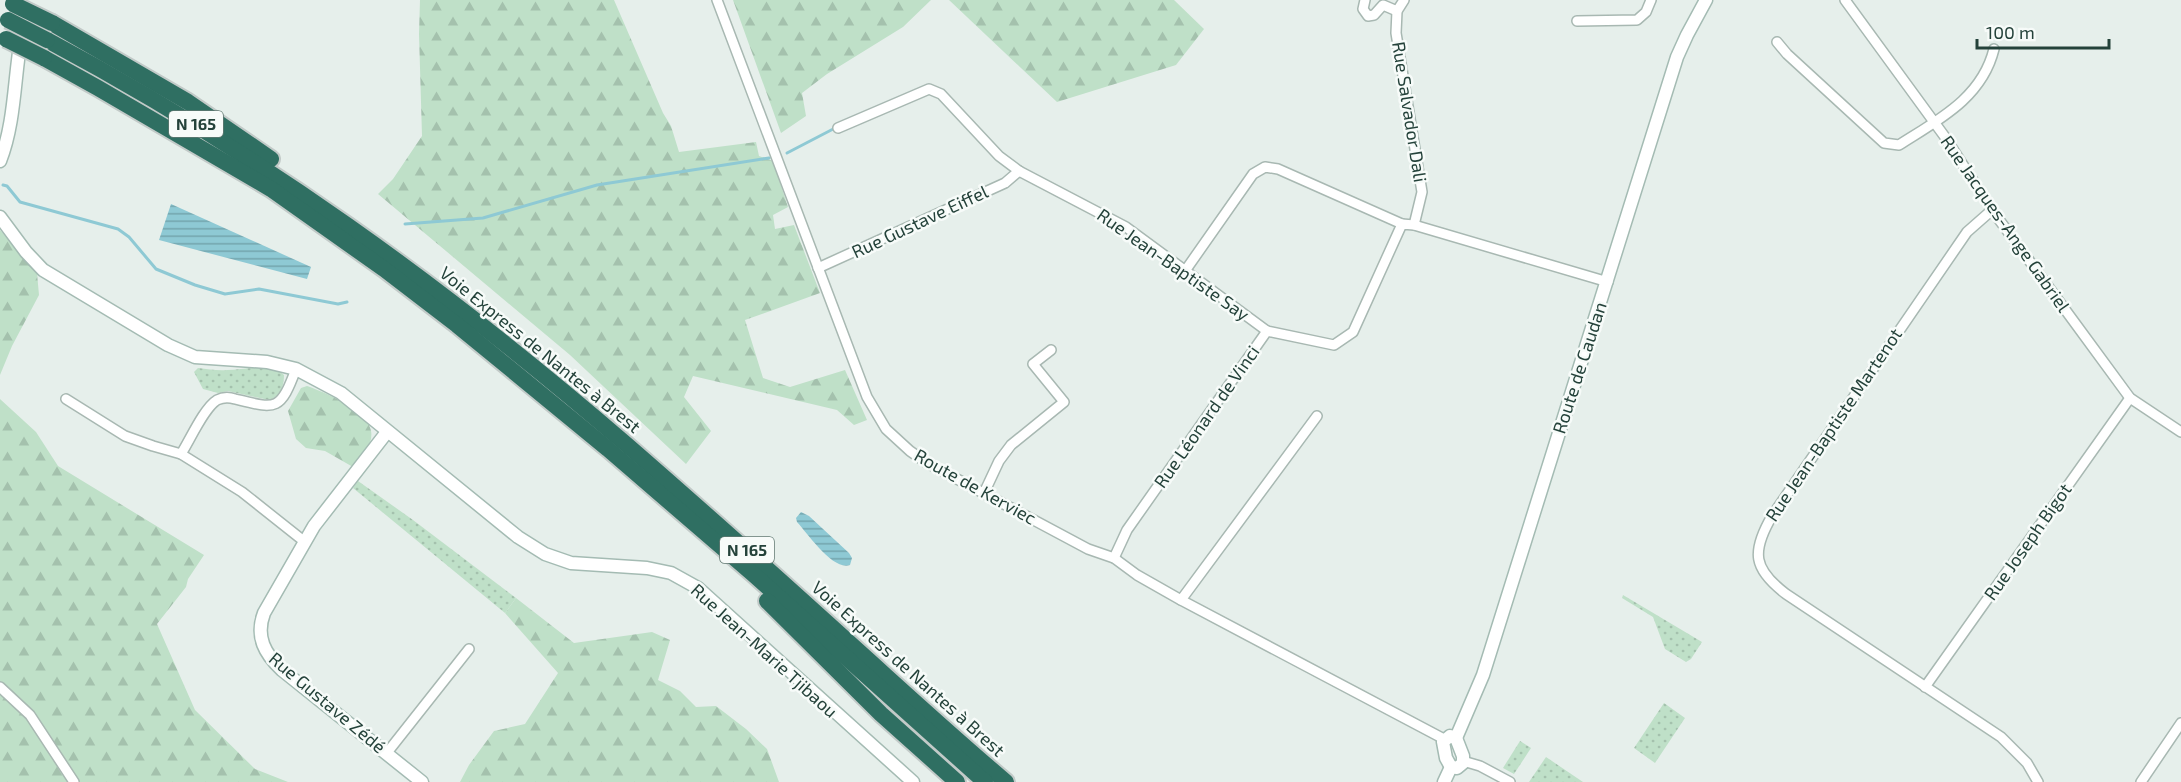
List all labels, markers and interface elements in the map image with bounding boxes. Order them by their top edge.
scale bar [1977,12,2109,50]
text: 100 m [1986,21,2035,43]
street label: Rue Salvador Dali [1388,40,1432,184]
road number: N 165 [169,111,223,137]
street label: Rue Jacques-Ange Gabriel [1937,131,2075,316]
street label: Rue Gustave Eiffel [848,180,992,262]
street label: Rue Jean-Baptiste Say [1093,203,1254,325]
street label: Voie Express de Nantes à Brest [436,261,646,437]
street label: Route de Caudan [1547,299,1611,436]
street label: Rue Jean-Baptiste Martenot [1760,324,1906,525]
street label: Rue Léonard de Vinci [1149,341,1264,492]
street label: Route de Kerviec [911,444,1040,529]
street label: Rue Joseph Bigot [1979,479,2076,604]
road number: N 165 [720,537,774,563]
street label: Voie Express de Nantes à Brest [808,576,1010,761]
street label: Rue Jean-Marie Tjibaou [687,579,842,722]
street label: Rue Gustave Zédé [265,647,390,757]

